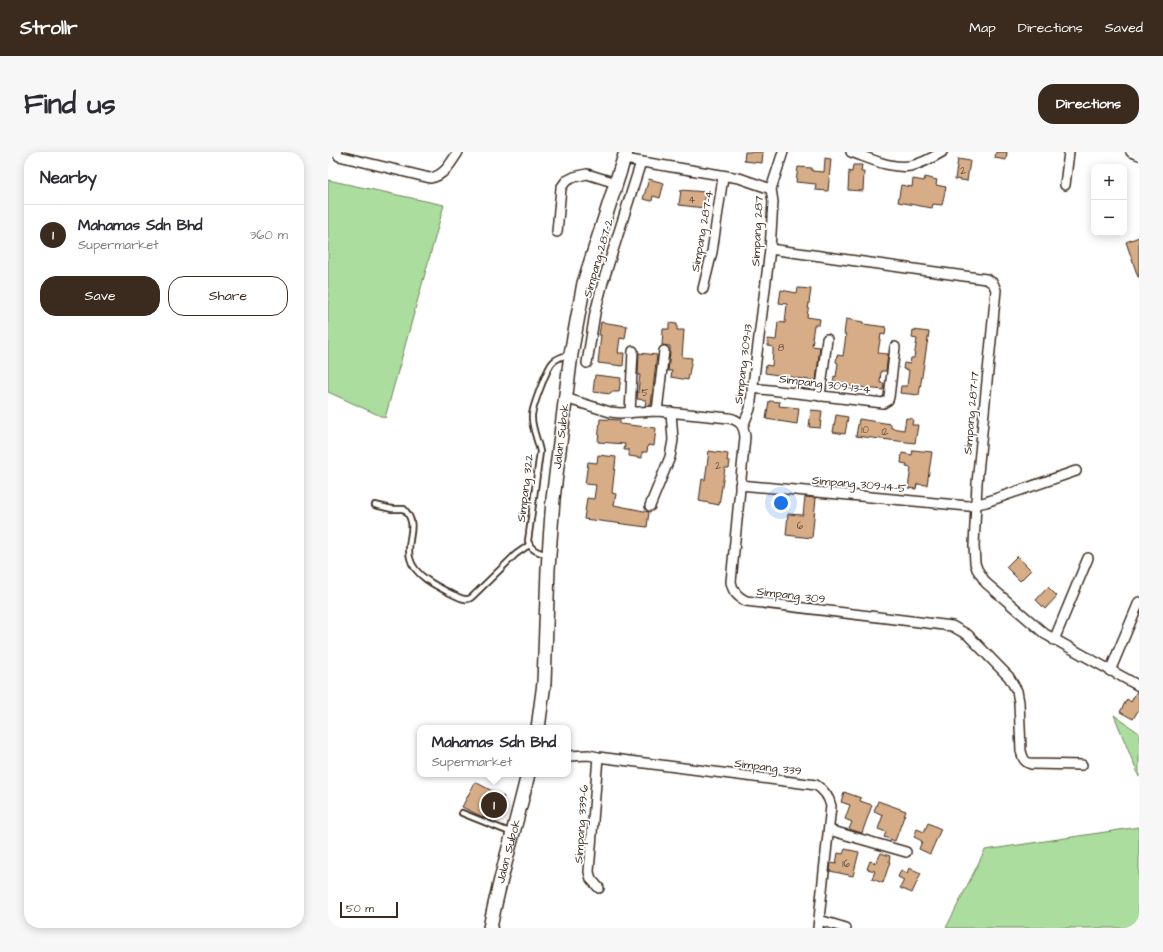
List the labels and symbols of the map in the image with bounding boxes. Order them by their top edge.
house number: 2 [960,164,966,178]
street label: Simpang 287-4 [687,189,719,273]
house number: 4 [689,193,696,207]
street label: Simpang 287 [747,195,769,267]
street label: Simpang 287-2 [579,217,619,300]
street label: Simpang 309-13 [730,323,758,405]
house number: 8 [778,341,785,355]
street label: Simpang 309-13-4 [778,370,872,400]
street label: Simpang 287-17 [959,370,985,455]
house number: 5 [641,386,649,400]
street label: Jalan Subok [549,402,574,470]
house number: 10 [861,423,869,437]
house number: 12 [881,425,889,439]
street label: Simpang 322 [513,453,539,523]
house number: 2 [715,459,721,473]
street label: Simpang 309-14-5 [811,472,907,498]
your location [771,493,791,513]
house number: 6 [797,519,804,533]
street label: Simpang 309 [755,583,826,609]
street label: Simpang 339 [733,755,803,781]
street label: Simpang 339-6 [570,784,594,864]
pin: 1 [481,790,507,820]
street label: Jalan Subok [492,817,525,885]
house number: 16 [842,857,850,871]
scale bar [340,900,398,919]

